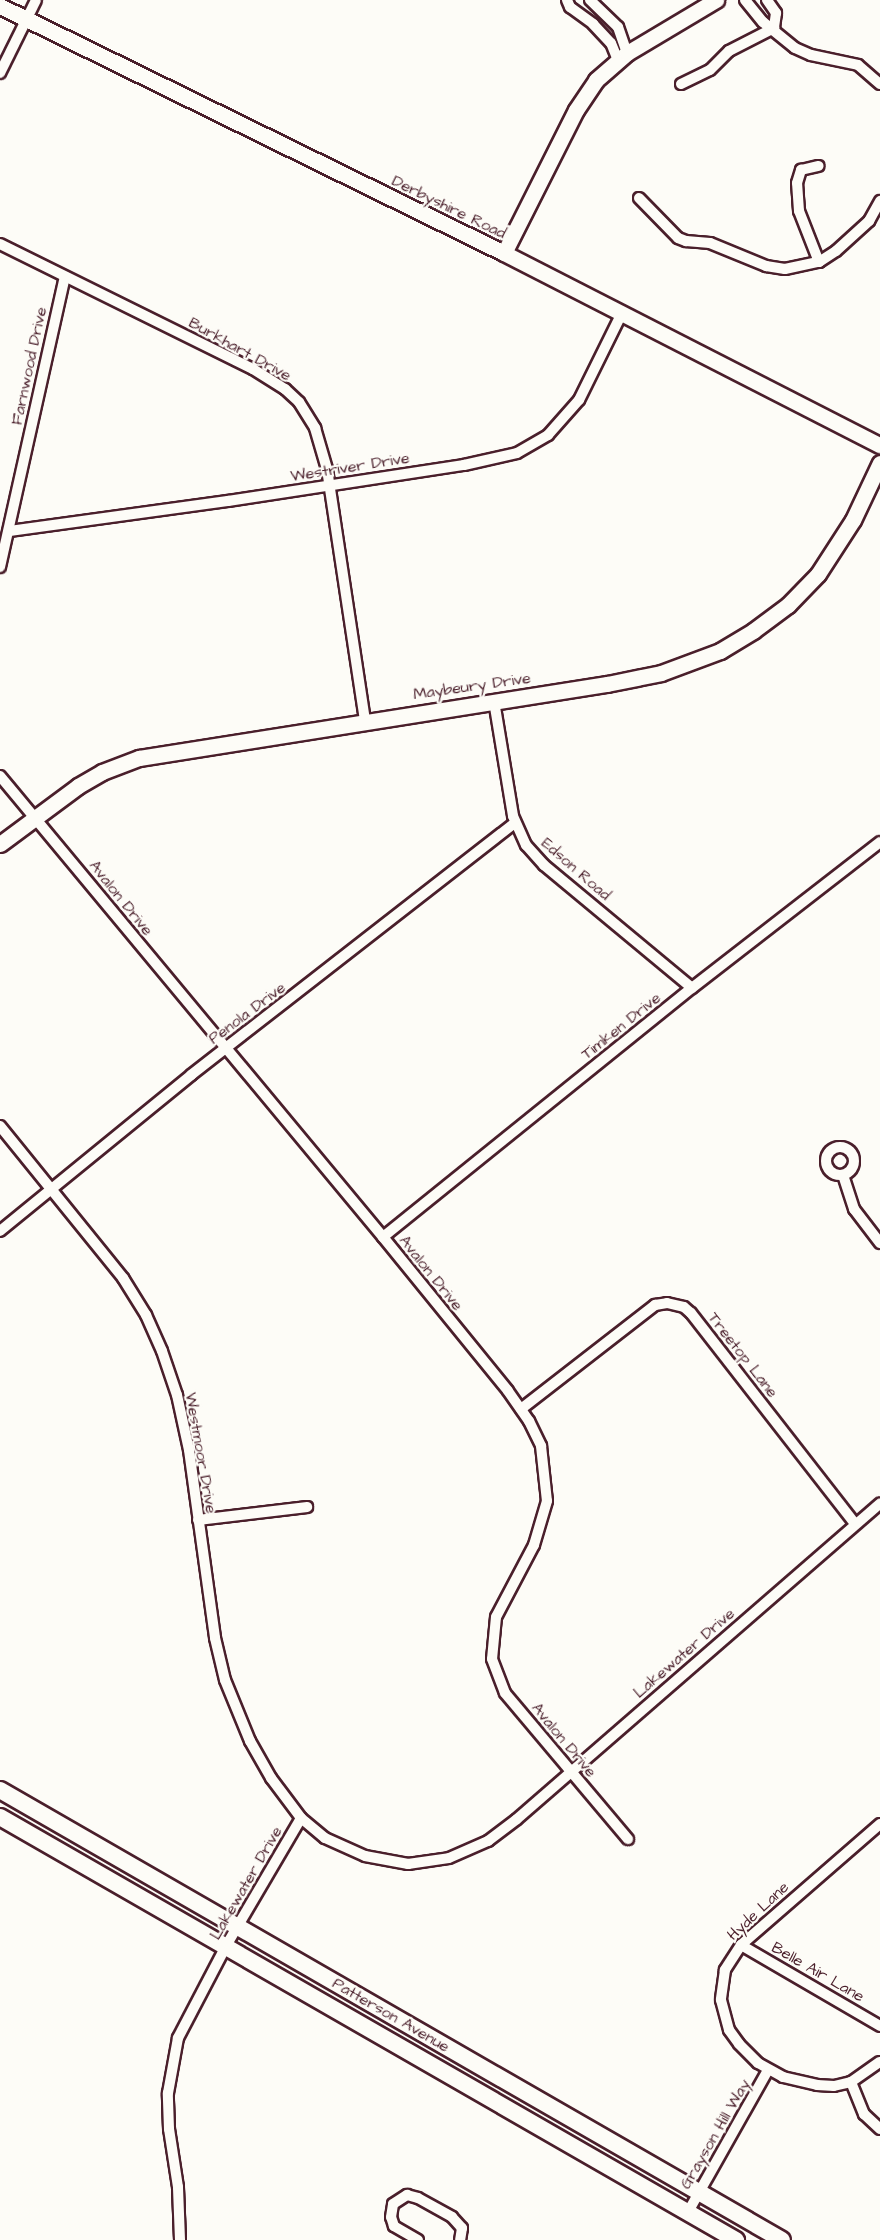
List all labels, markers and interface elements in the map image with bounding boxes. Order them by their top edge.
street label: Derbyshire Road [389,171,509,243]
street label: Farnwood Drive [7,305,51,427]
street label: Burkhart Drive [185,313,295,385]
street label: Westriver Drive [289,448,411,486]
street label: Maybeury Drive [412,668,532,704]
street label: Edson Road [537,834,615,904]
street label: Avalon Drive [85,857,157,939]
street label: Penola Drive [205,978,289,1048]
street label: Timken Drive [578,988,664,1064]
street label: Avalon Drive [395,1232,467,1314]
street label: Treetop Lane [704,1309,782,1401]
street label: Westmoor Drive [181,1391,221,1515]
street label: Lakewater Drive [630,1604,738,1702]
street label: Avalon Drive [527,1699,601,1781]
street label: Lakewater Drive [206,1823,286,1943]
street label: Hyde Lane [723,1878,793,1944]
street label: Belle Air Lane [768,1938,868,2006]
street label: Patterson Avenue [329,1974,453,2056]
street label: Grayson Hill Way [676,2076,754,2192]

